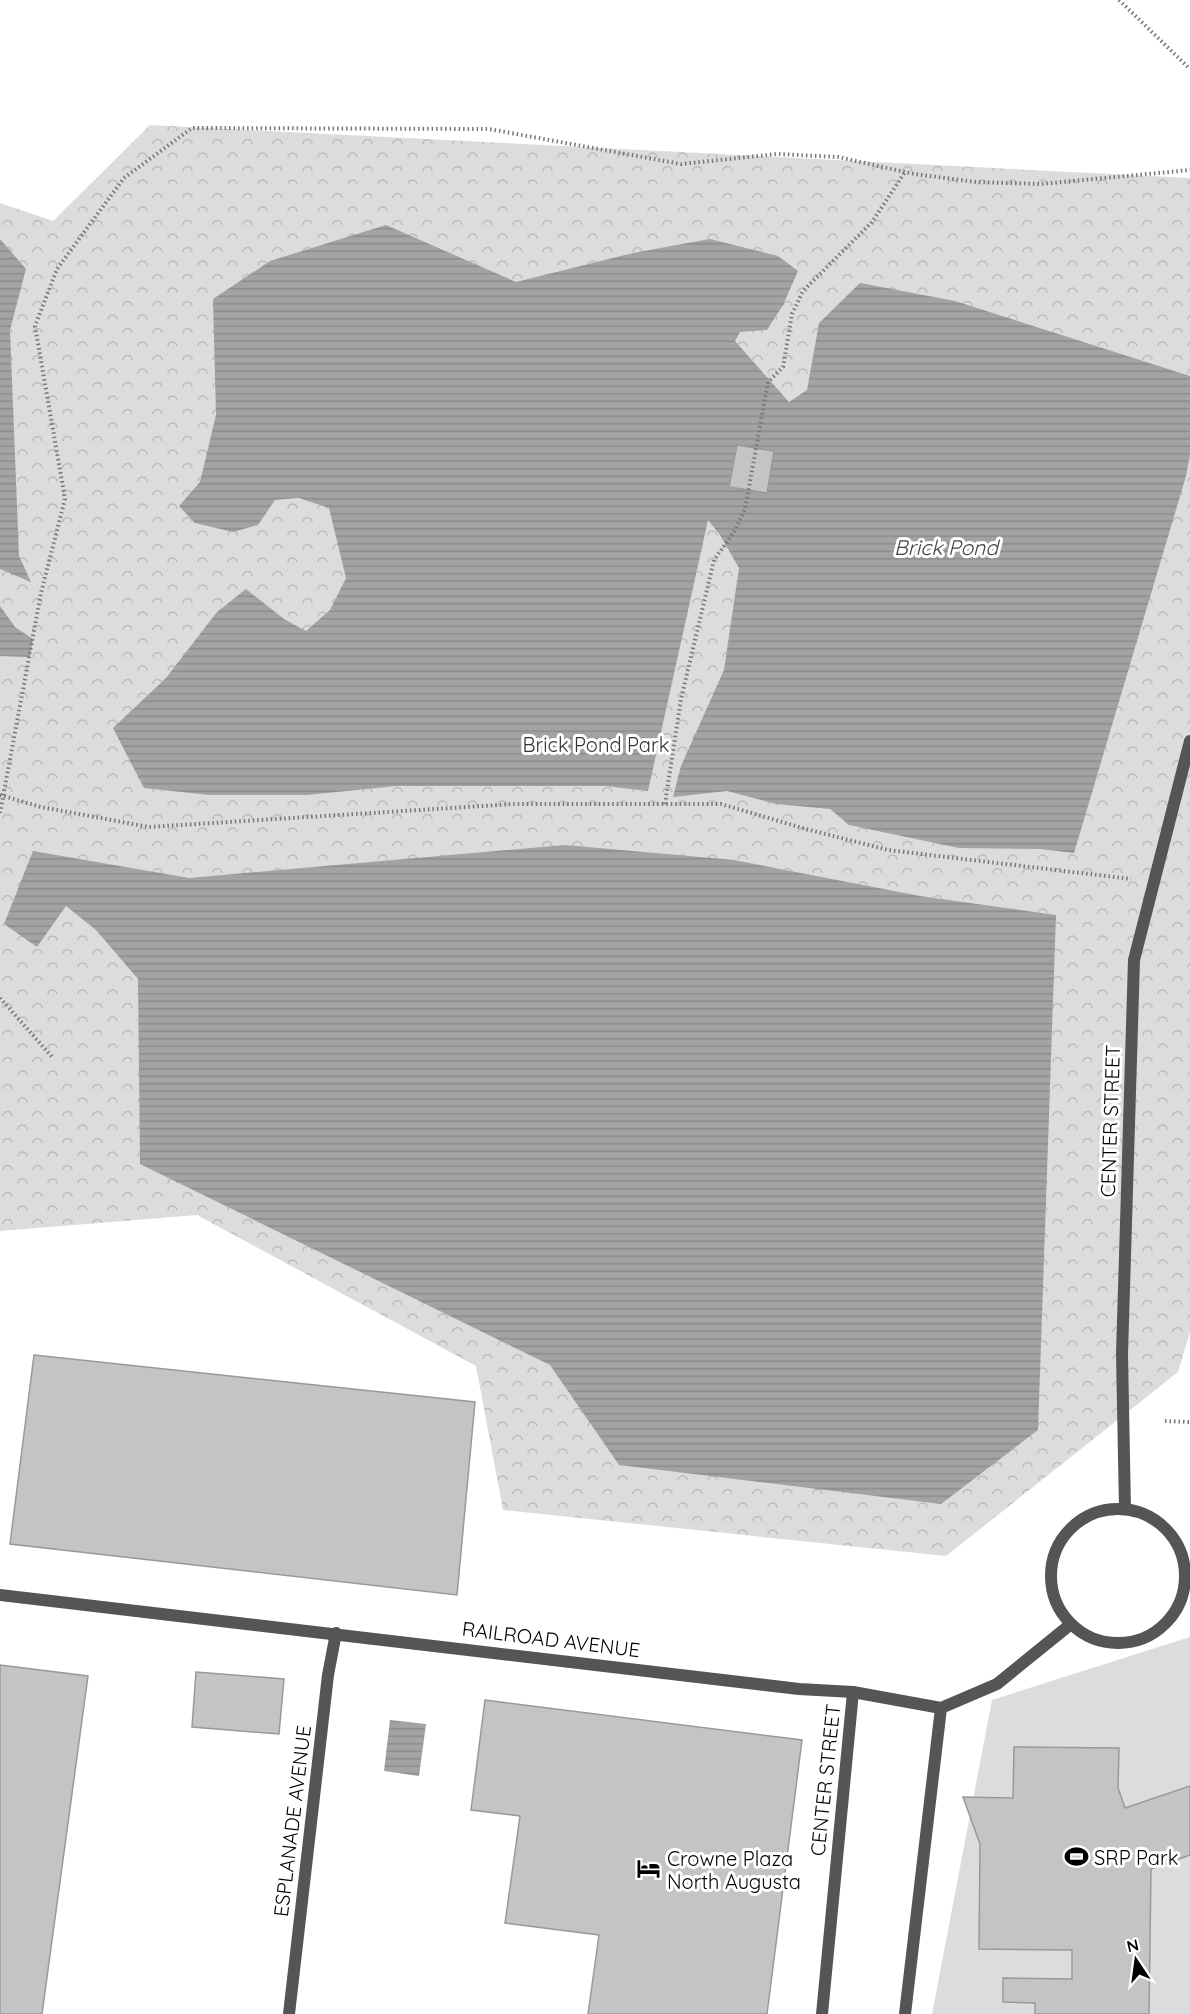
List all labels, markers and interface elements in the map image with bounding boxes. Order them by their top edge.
water label: Brick Pond [894,534,1000,560]
park label: Brick Pond Park [523,732,669,757]
street label: CENTER STREET [1095,1044,1125,1198]
street label: RAILROAD AVENUE [461,1616,641,1662]
street label: CENTER STREET [805,1703,845,1857]
street label: ESPLANADE AVENUE [268,1724,316,1918]
sports icon: SRP Park [1063,1844,1089,1870]
place label: SRP Park [1094,1845,1178,1870]
place label: Crowne Plaza North Augusta [667,1846,801,1894]
hotel icon: Crowne Plaza North Augusta [636,1856,662,1882]
north arrow [1106,1930,1166,1990]
text: N [1125,1934,1141,1956]

